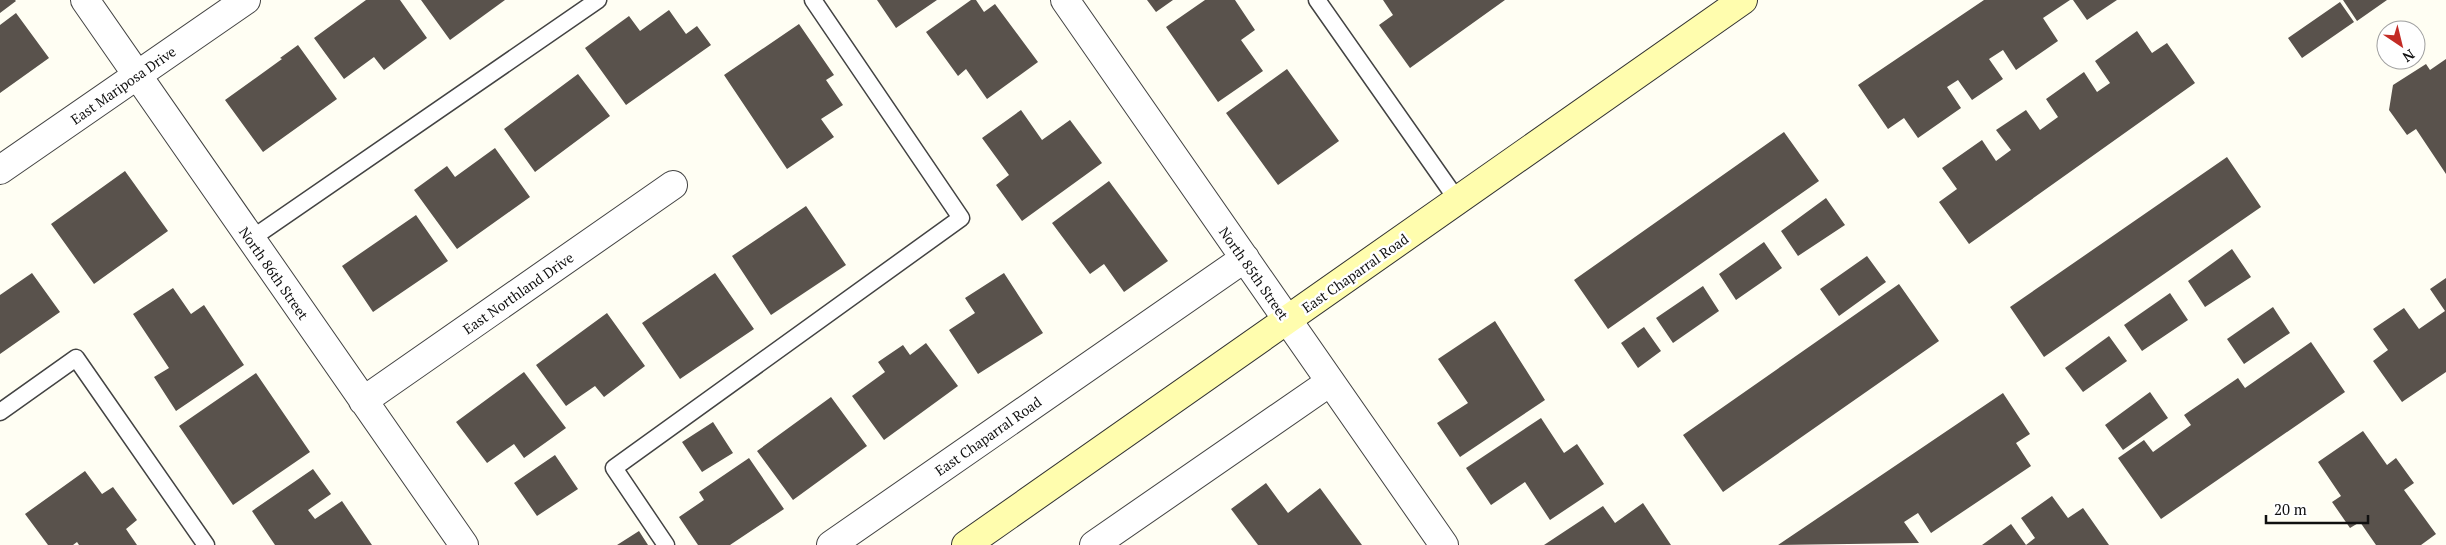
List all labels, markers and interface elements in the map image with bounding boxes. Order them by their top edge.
north arrow [2376,20,2426,70]
street label: East Mariposa Drive [67,42,179,128]
text: N [2399,45,2419,67]
street label: North 86th Street [235,223,314,324]
street label: North 85th Street [1215,223,1294,324]
street label: East Chaparral Road [1298,229,1412,317]
street label: East Northland Drive [459,248,577,338]
street label: East Chaparral Road [931,392,1045,480]
scale bar [2266,492,2368,524]
text: 20 m [2274,499,2307,519]

